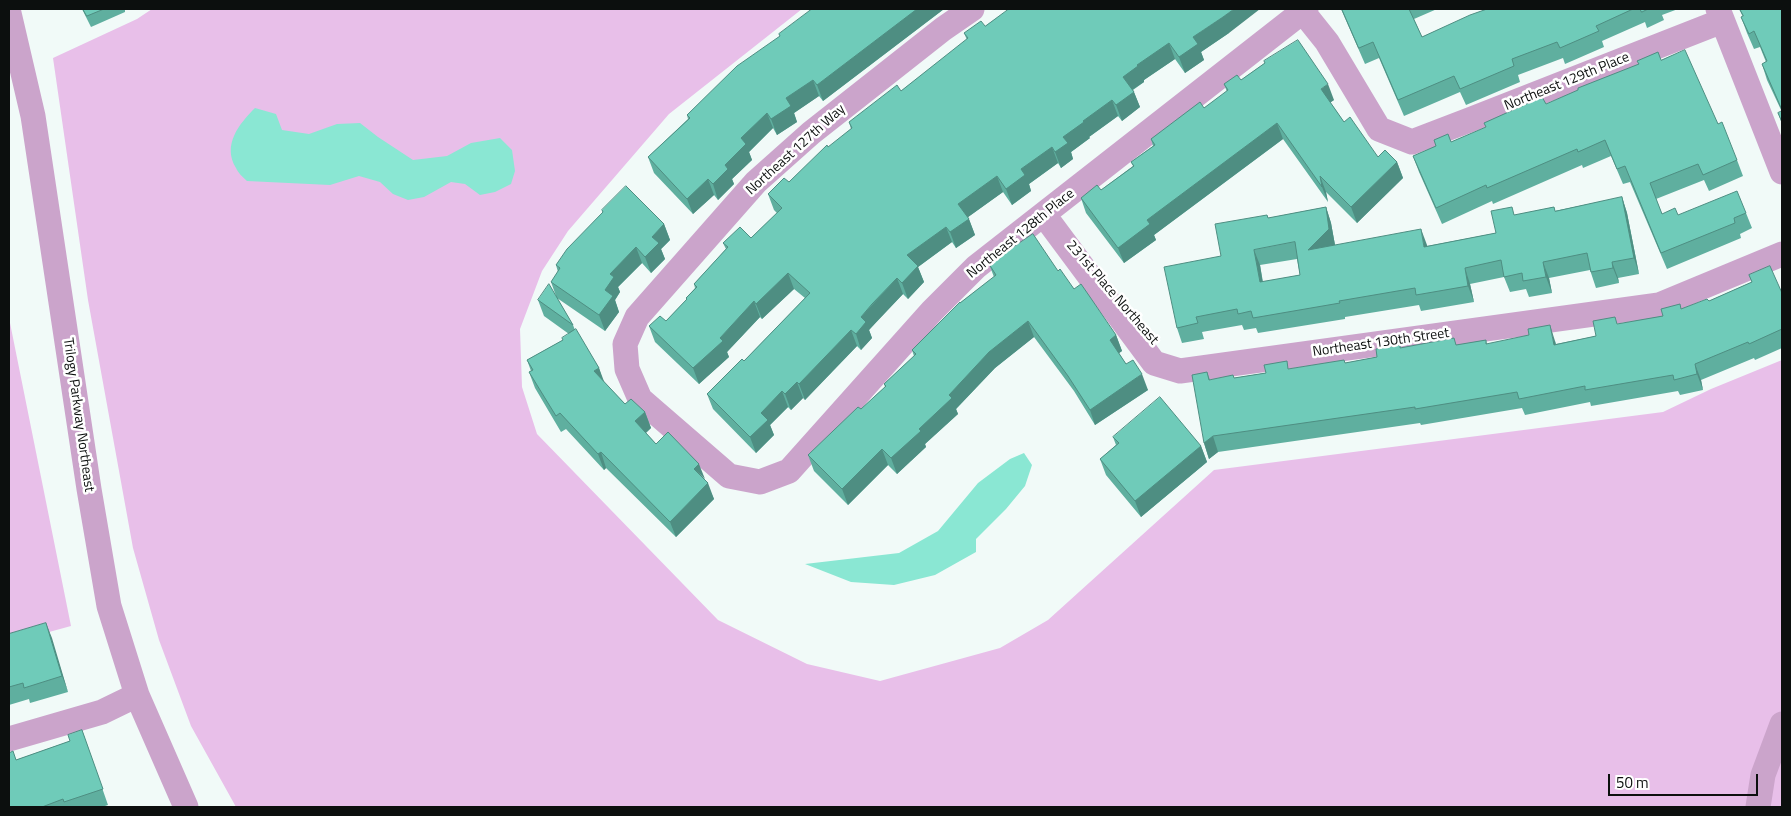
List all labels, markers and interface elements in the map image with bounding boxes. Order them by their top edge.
street label: Northeast 129th Place [1502,49,1632,115]
street label: Northeast 127th Way [743,101,849,199]
street label: Northeast 128th Place [964,186,1078,282]
street label: 231st Place Northeast [1062,238,1162,348]
street label: Northeast 130th Street [1312,325,1450,361]
street label: Trilogy Parkway Northeast [59,337,97,493]
scale bar [1611,764,1761,796]
text: 50 m [1616,771,1649,794]

